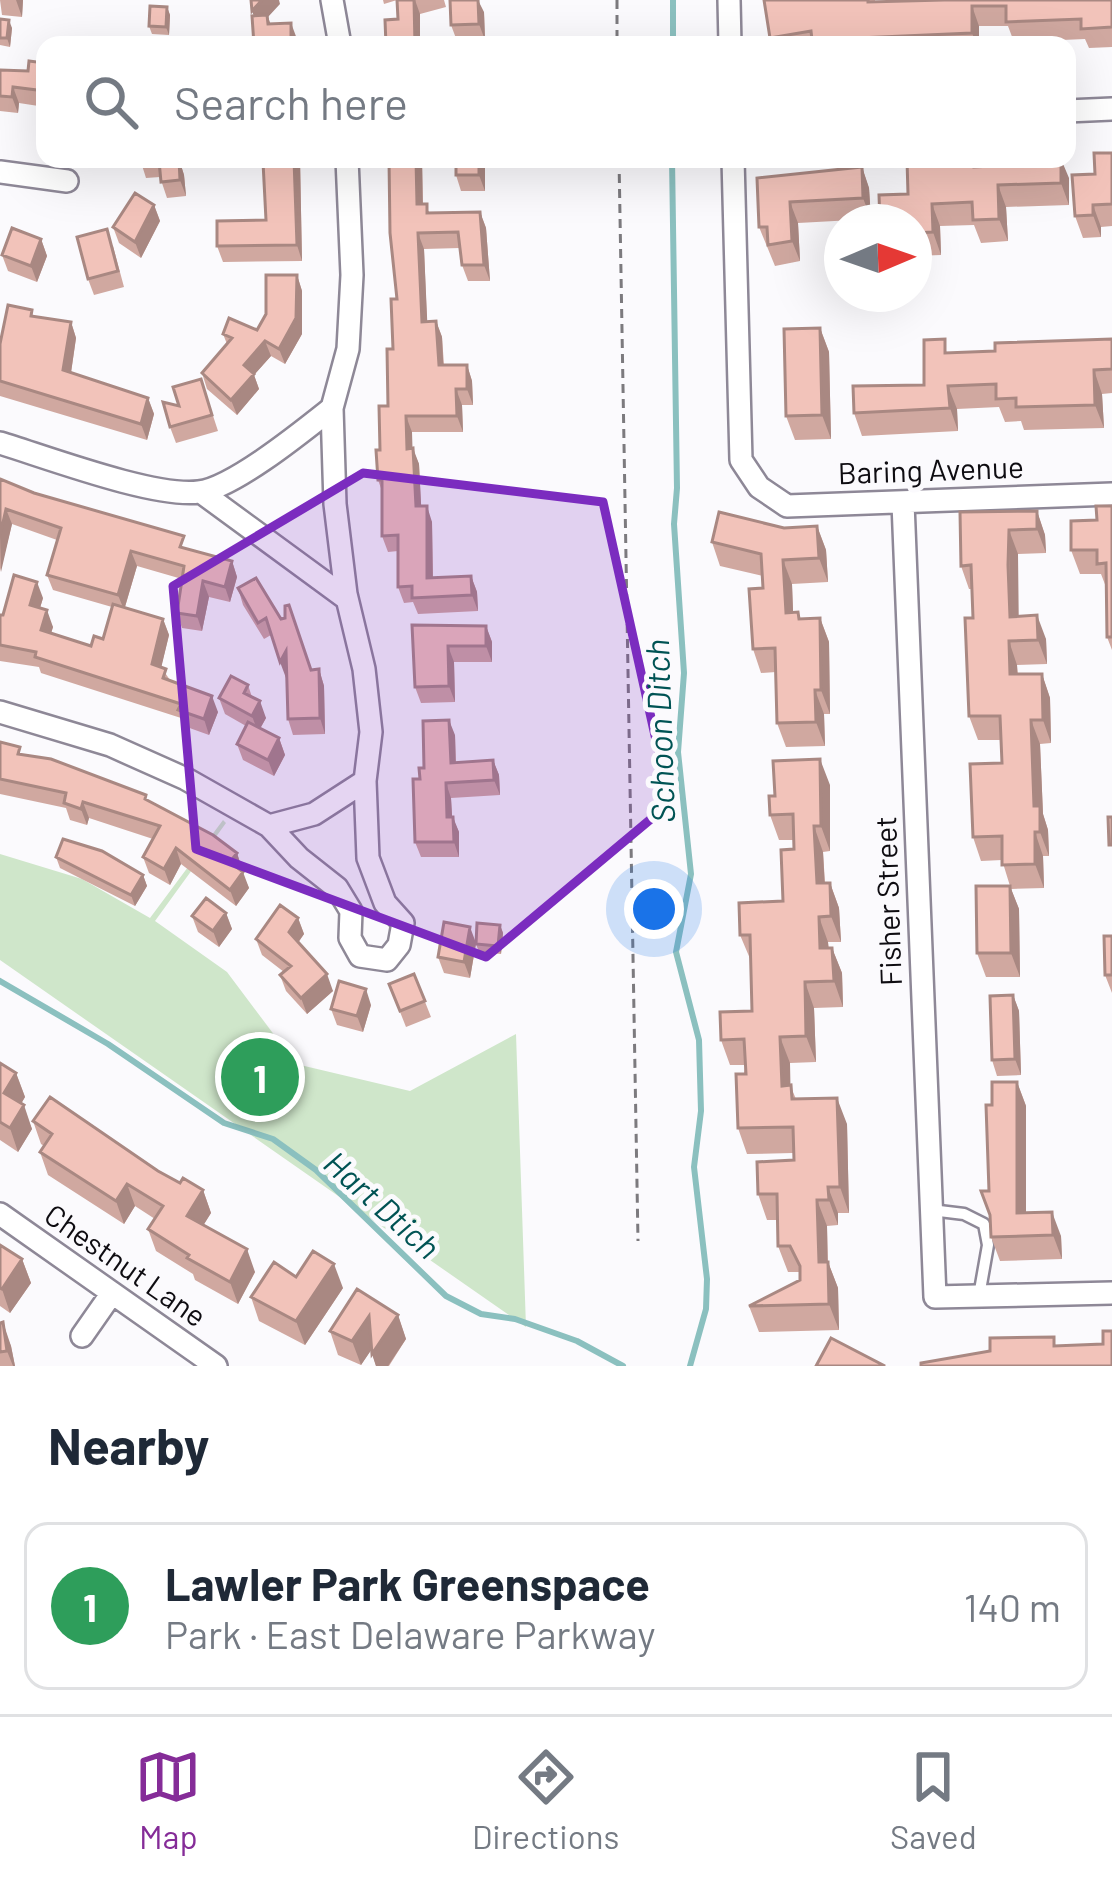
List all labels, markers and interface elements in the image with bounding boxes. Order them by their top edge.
search box [36,36,1076,168]
icon: search [78,69,144,135]
text: Search here [174,75,408,129]
north arrow [824,204,932,312]
street label: Baring Avenue [837,448,1025,490]
water label: Schoon Ditch [636,638,682,824]
street label: Fisher Street [866,816,908,987]
your location [624,879,684,939]
pin: 1 [221,1032,299,1122]
water label: Hart Dtich [317,1142,449,1266]
street label: Chestnut Lane [39,1195,214,1333]
text: Nearby [48,1414,209,1475]
text: Lawler Park Greenspace [165,1556,650,1610]
text: 1 [83,1583,97,1630]
text: 140 m [964,1583,1061,1630]
text: Park · East Delaware Parkway [165,1610,655,1657]
tab: Map [135,1744,201,1856]
tab: Directions [472,1744,619,1856]
tab: Saved [890,1744,977,1856]

